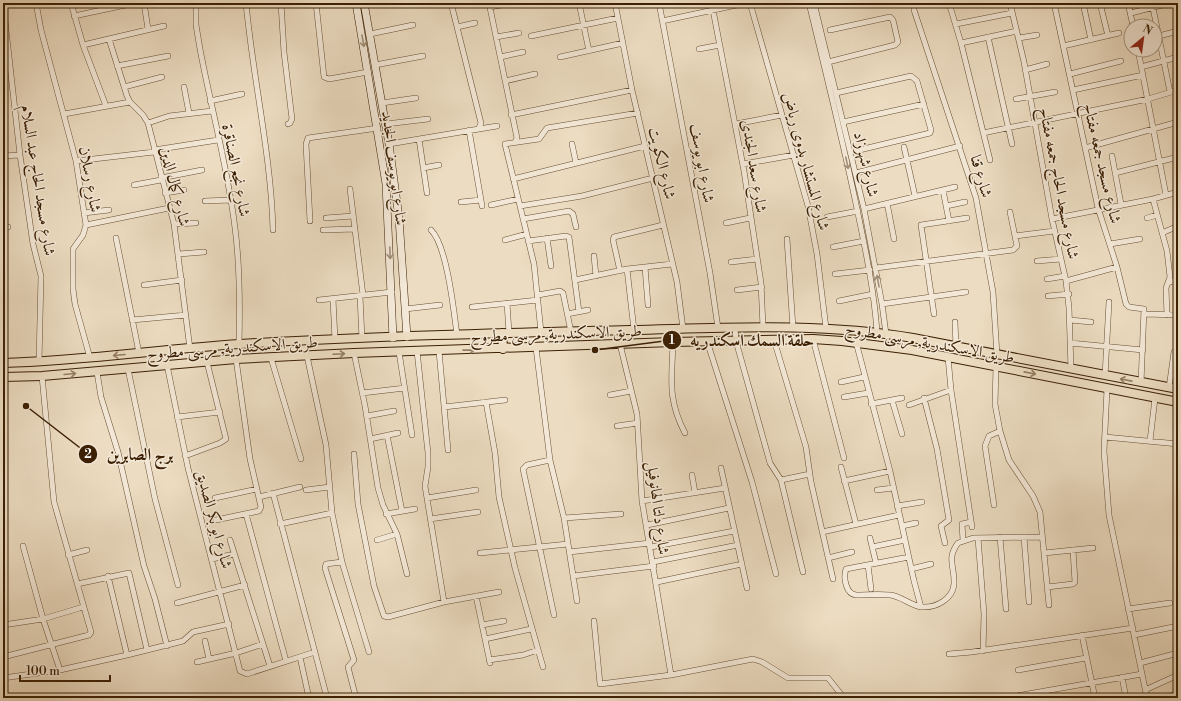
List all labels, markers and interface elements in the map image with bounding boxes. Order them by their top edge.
north arrow [1123,18,1163,58]
text: N [1140,22,1155,39]
one-way arrow [359,35,367,48]
street label: شارع المستشار بدوى رياض [775,90,834,233]
street label: شارع مسجد جمعه مفتاح [1075,101,1126,226]
street label: شارع مسجد الحاج عبد السلام [12,103,60,258]
street label: شارع مسجد الحاج جمعه مفتاح [1031,106,1084,262]
street label: شارع ابو يوسف الجديد [374,110,411,227]
street label: شارع سعد الجندى [734,118,771,215]
street label: شارع نجع الصناقرة [212,122,255,219]
street label: شارع ابو يوسف [682,122,719,205]
street label: شارع الكويت [641,125,680,202]
street label: شارع شهرزاد [846,130,883,200]
street label: شارع كمال الدين [153,144,195,229]
street label: شارع رسلان [71,145,106,214]
street label: شارع قنا [963,153,997,201]
one-way arrow [844,157,852,170]
one-way arrow [387,246,394,259]
one-way arrow [874,275,882,288]
street label: طريق الاسكندرية, مرسى مطروح [843,318,1016,372]
street label: طريق الاسكندرية, مرسى مطروح [470,321,642,351]
callout: حلقة السمك اسكندريه [662,326,822,355]
text: حلقة السمك اسكندريه [690,330,814,352]
street label: طريق الاسكندرية, مرسى مطروح [146,332,319,368]
text: 1 [669,333,675,348]
one-way arrow [462,346,475,354]
one-way arrow [332,350,345,358]
one-way arrow [113,352,126,359]
one-way arrow [63,370,76,378]
one-way arrow [1023,370,1036,378]
one-way arrow [1120,375,1133,383]
callout: برج الصابرين [78,440,181,469]
text: برج الصابرين [107,444,173,470]
text: 2 [84,447,92,462]
street label: شارع دلتا الهانوفيل [639,460,674,556]
street label: شارع ابو بكر الصديق [188,468,237,572]
scale bar [20,657,110,683]
text: 100 m [26,664,60,679]

